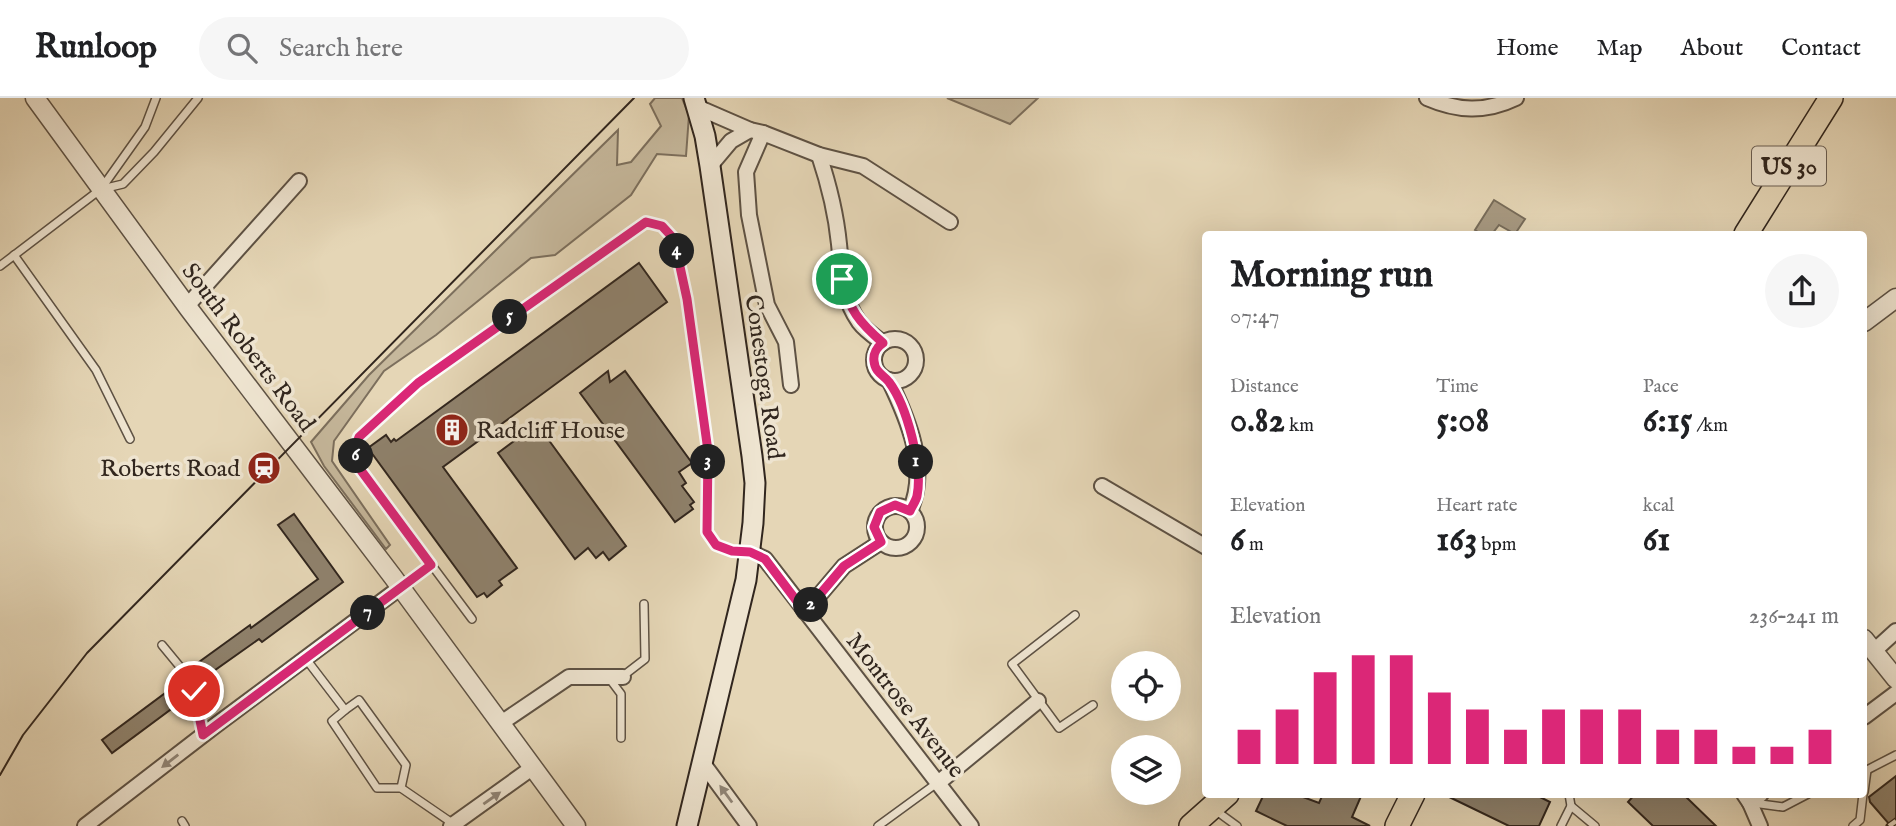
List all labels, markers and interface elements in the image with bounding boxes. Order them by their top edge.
search box [199,17,689,80]
text: Runloop [35,27,157,69]
icon: search [223,29,261,67]
text: Search here [279,32,403,65]
text: Home [1496,33,1559,64]
text: Map [1597,33,1643,64]
text: About [1681,33,1743,64]
text: Contact [1781,33,1861,64]
road number: US 30 [1752,146,1826,186]
pin: 4 [660,234,694,268]
text: 4 [672,238,681,262]
pin [812,249,872,309]
text: Morning run [1230,252,1433,300]
button: share [1765,254,1839,328]
street label: South Roberts Road [174,257,322,439]
icon: arrive [823,260,861,298]
street label: Conestoga Road [737,293,790,462]
pin: 5 [492,300,528,334]
text: 07:47 [1230,302,1279,331]
text: 5 [506,304,513,328]
text: Distance [1230,375,1299,399]
text: Time [1436,375,1479,399]
text: Pace [1643,375,1679,399]
text: 0.82 [1230,399,1285,444]
text: 5:08 [1436,399,1489,444]
text: 6:15 [1643,399,1692,444]
building icon: Radcliff House [433,411,471,449]
text: km [1285,414,1314,438]
text: /km [1692,414,1728,438]
place label: Radcliff House [476,416,625,447]
pin: 6 [338,438,374,474]
text: 6 [351,443,360,467]
pin: 3 [690,444,726,480]
pin: 1 [898,444,934,480]
station icon: Roberts Road [245,449,283,487]
text: 3 [704,449,711,473]
text: 1 [912,449,919,473]
place label: Roberts Road [100,454,240,485]
text: Elevation [1230,494,1305,518]
text: Heart rate [1436,494,1517,518]
text: kcal [1643,494,1674,518]
text: 6 [1230,518,1245,563]
text: 163 [1436,518,1477,563]
text: 61 [1643,518,1670,563]
text: m [1245,533,1264,557]
text: bpm [1477,533,1516,557]
pin: 2 [794,588,828,622]
text: 2 [806,592,815,616]
pin: 7 [350,596,386,630]
text: 7 [363,600,372,624]
text: Elevation [1230,602,1321,631]
text: 236–241 m [1749,602,1839,631]
street label: Montrose Avenue [838,627,971,785]
map controls [1111,651,1181,805]
button: locate [1111,651,1181,721]
pin [164,661,224,721]
icon: check [175,672,213,710]
button: layers [1111,735,1181,805]
one-way arrow [161,753,179,767]
one-way arrow [719,785,733,803]
one-way arrow [483,791,501,805]

